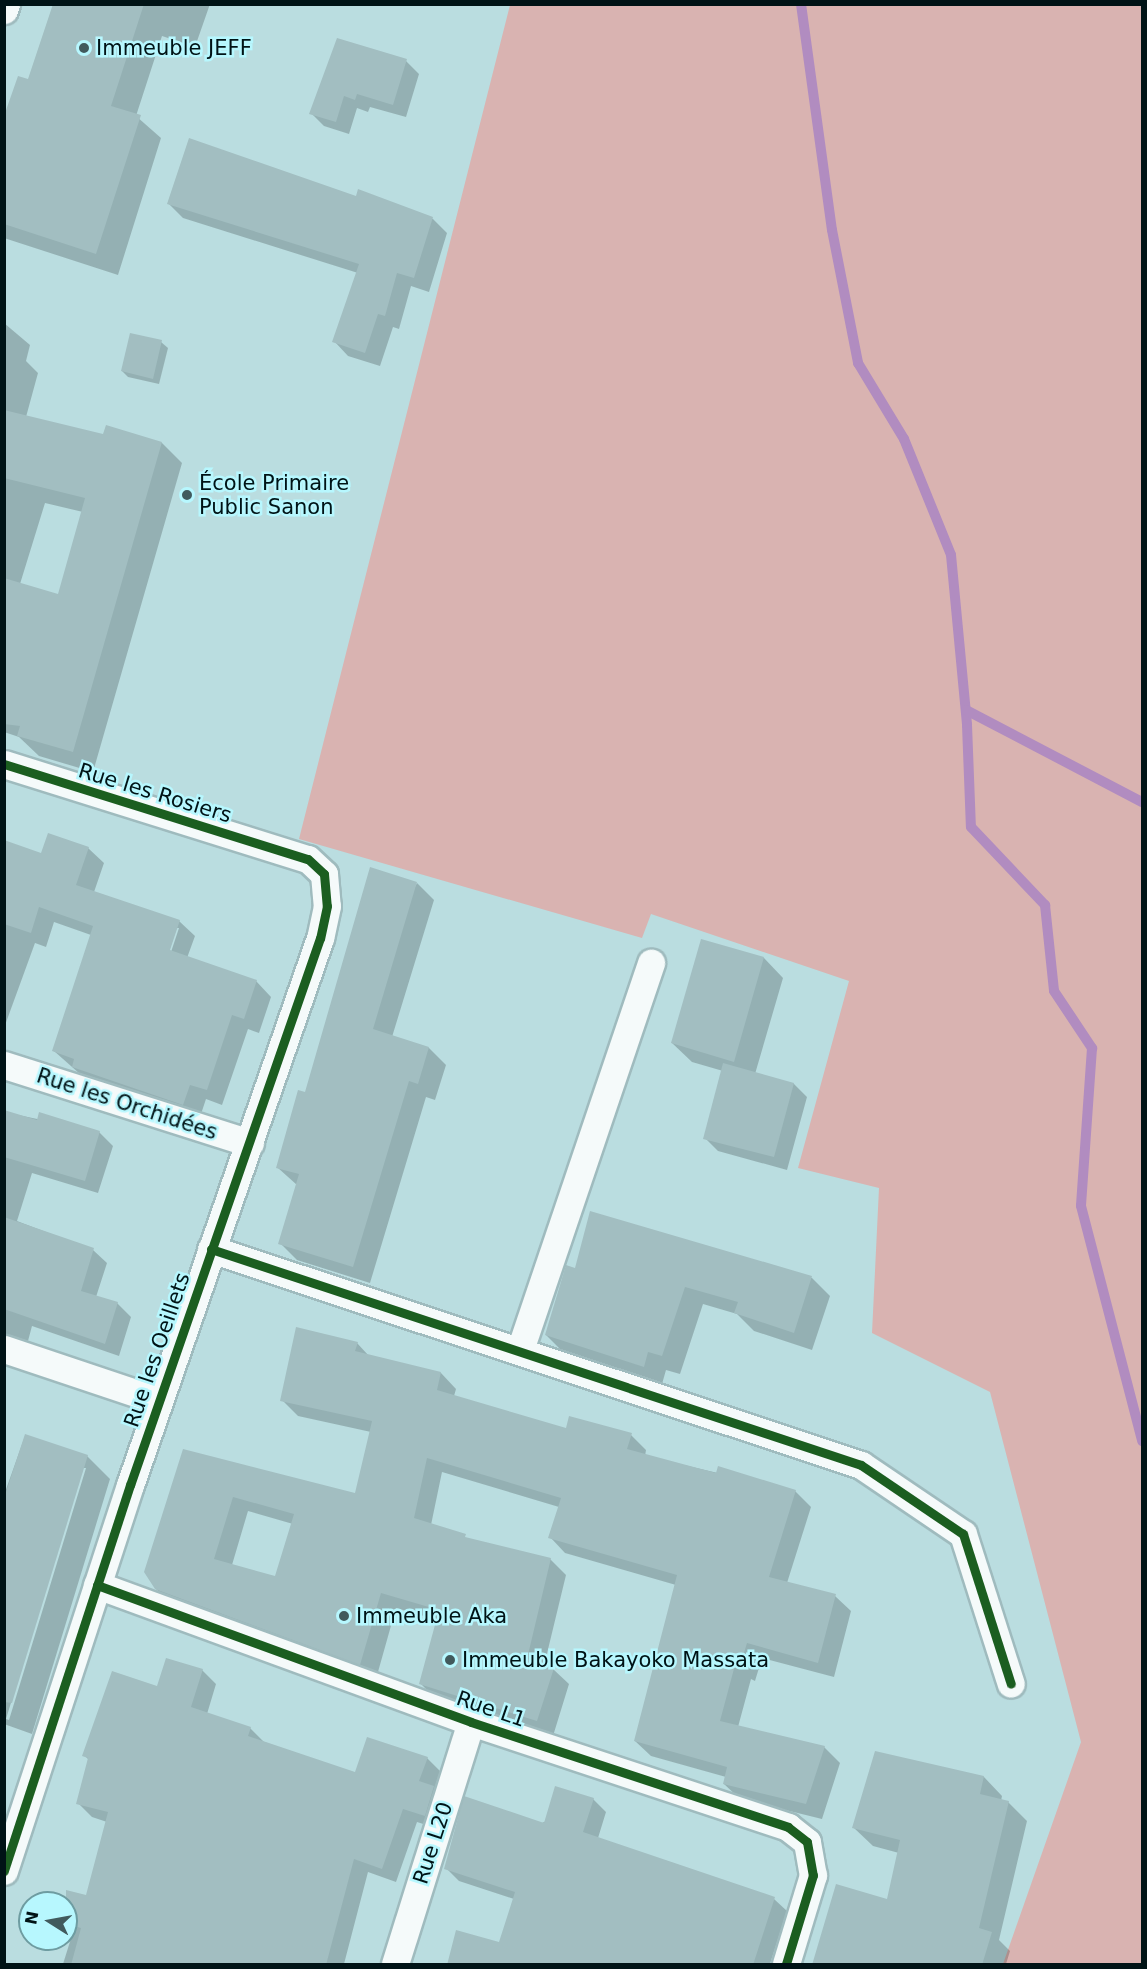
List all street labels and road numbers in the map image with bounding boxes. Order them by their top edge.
street label: Rue les Rosiers [75,758,235,828]
street label: Rue les Orchidées [34,1063,220,1145]
street label: Rue les Oeillets [119,1269,195,1431]
street label: Rue L1 [453,1685,529,1733]
street label: Rue L20 [408,1799,458,1887]

